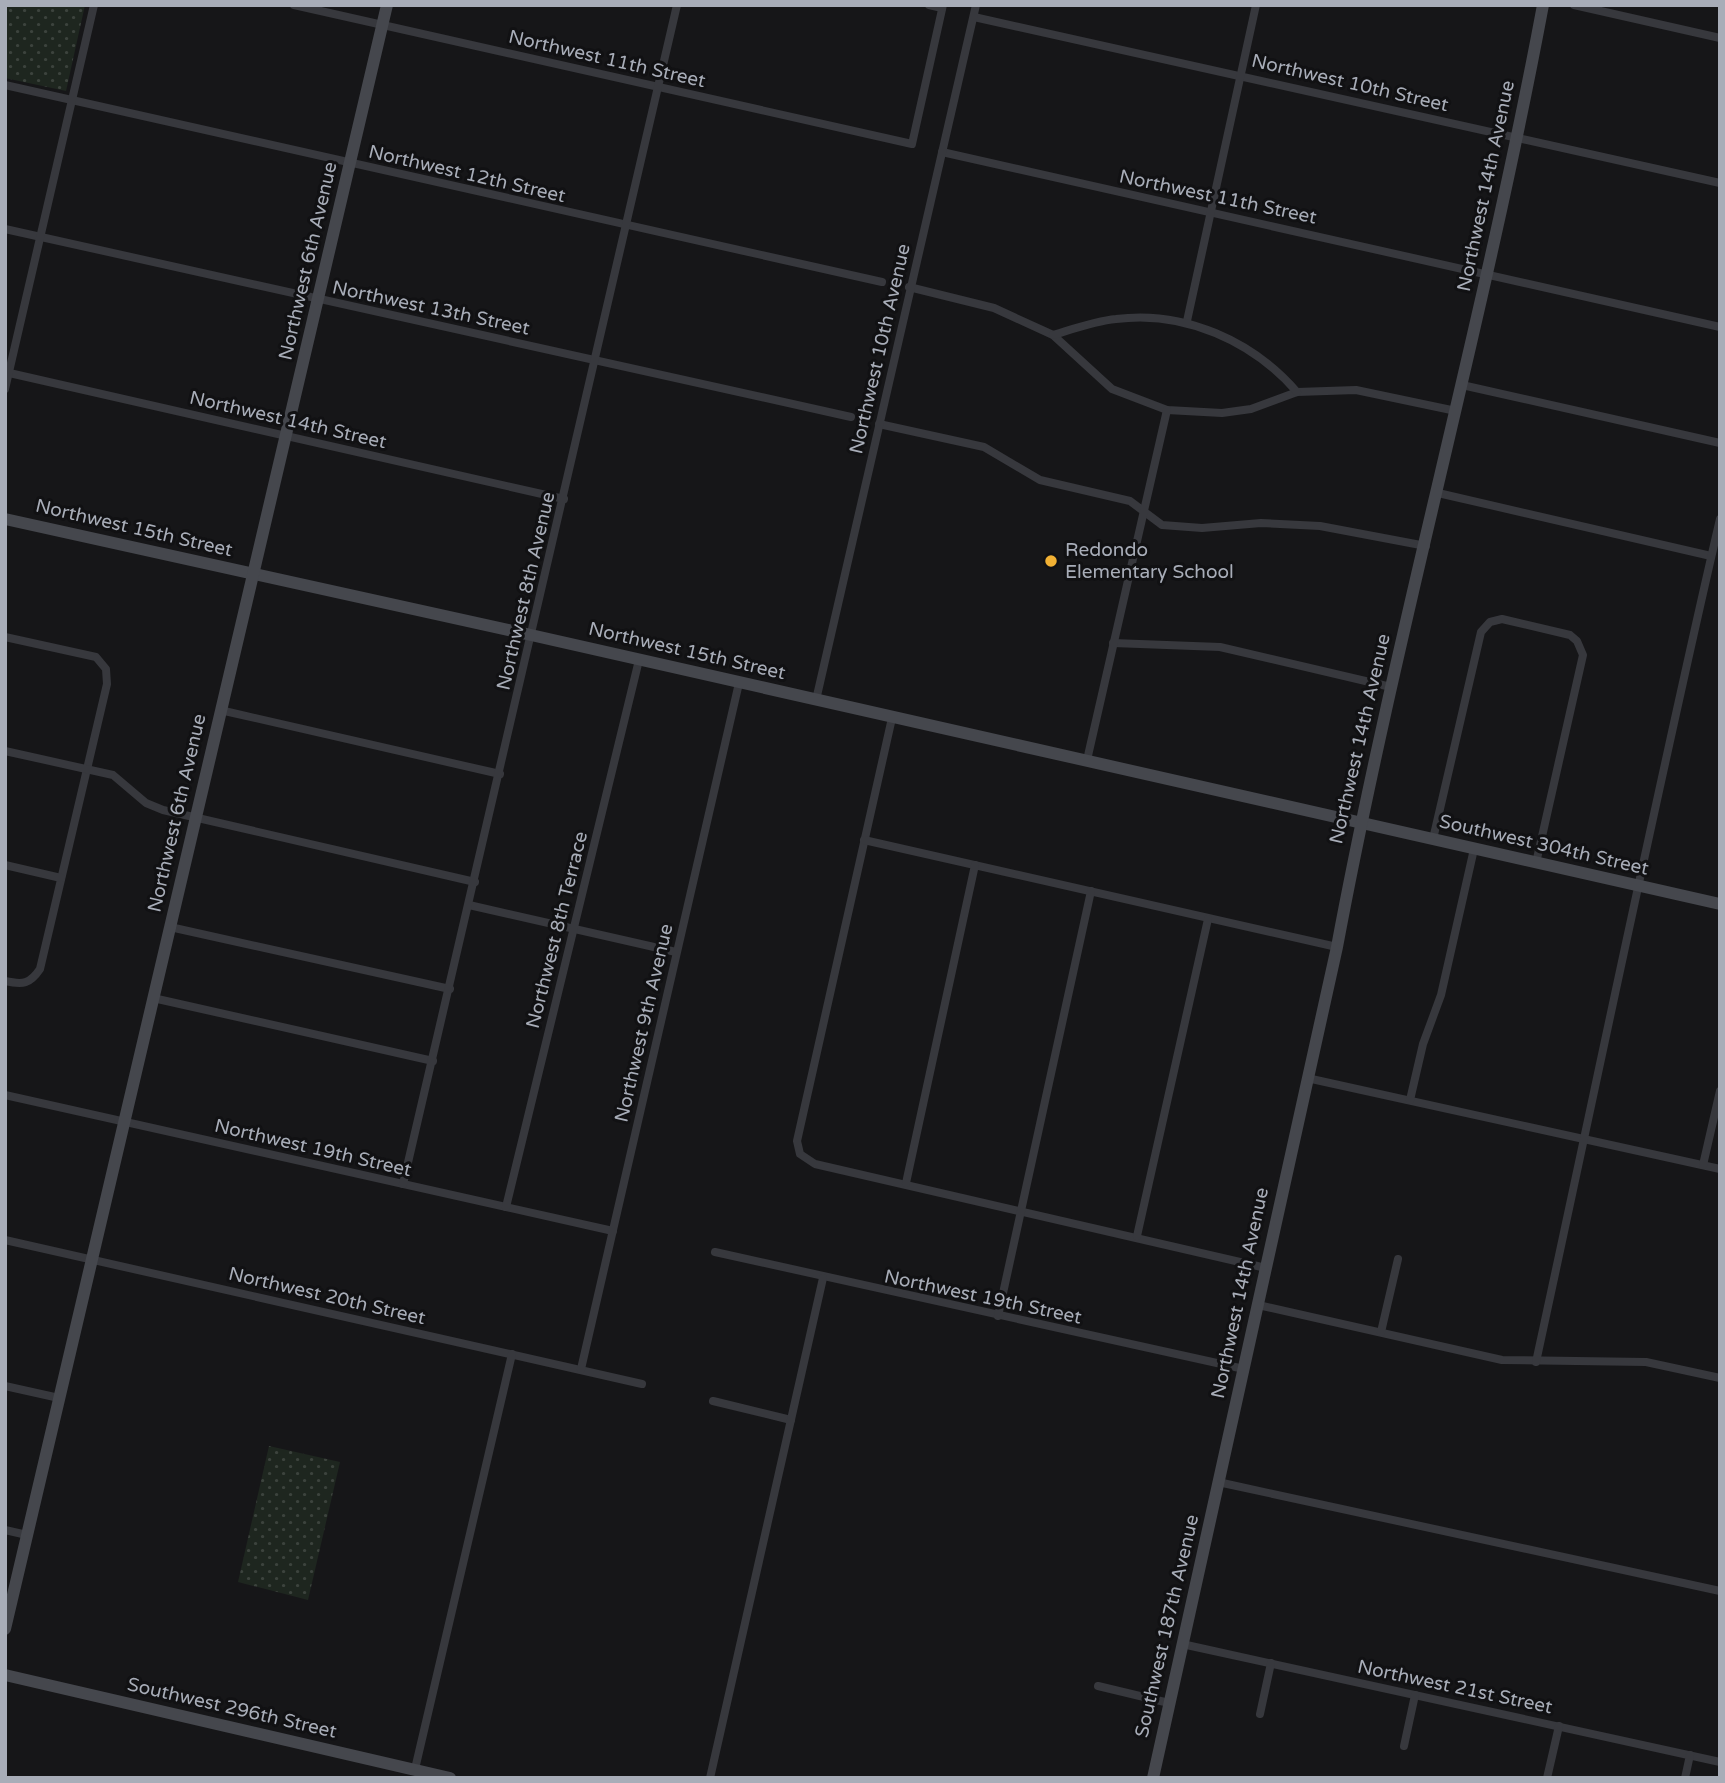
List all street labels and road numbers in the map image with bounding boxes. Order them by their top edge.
street label: Northwest 11th Street [506,26,708,92]
street label: Northwest 10th Street [1249,50,1451,116]
street label: Northwest 14th Avenue [1453,79,1519,293]
street label: Northwest 12th Street [366,141,568,207]
street label: Northwest 6th Avenue [274,160,342,362]
street label: Northwest 11th Street [1117,165,1319,229]
street label: Northwest 10th Avenue [845,242,915,456]
street label: Northwest 13th Street [330,276,532,340]
street label: Northwest 14th Street [187,387,389,453]
street label: Northwest 8th Avenue [492,490,560,692]
street label: Northwest 15th Street [33,495,235,561]
street label: Northwest 15th Street [586,618,788,684]
street label: Northwest 14th Avenue [1325,632,1395,846]
street label: Northwest 6th Avenue [143,712,211,914]
street label: Southwest 304th Street [1437,810,1651,880]
street label: Northwest 8th Terrace [522,829,592,1031]
street label: Northwest 9th Avenue [610,922,678,1124]
street label: Northwest 19th Street [212,1115,414,1181]
street label: Northwest 14th Avenue [1207,1186,1273,1400]
street label: Northwest 20th Street [226,1263,428,1329]
street label: Northwest 19th Street [882,1265,1084,1329]
street label: Southwest 187th Avenue [1131,1512,1203,1740]
street label: Northwest 21st Street [1355,1656,1555,1718]
street label: Southwest 296th Street [125,1673,339,1743]

